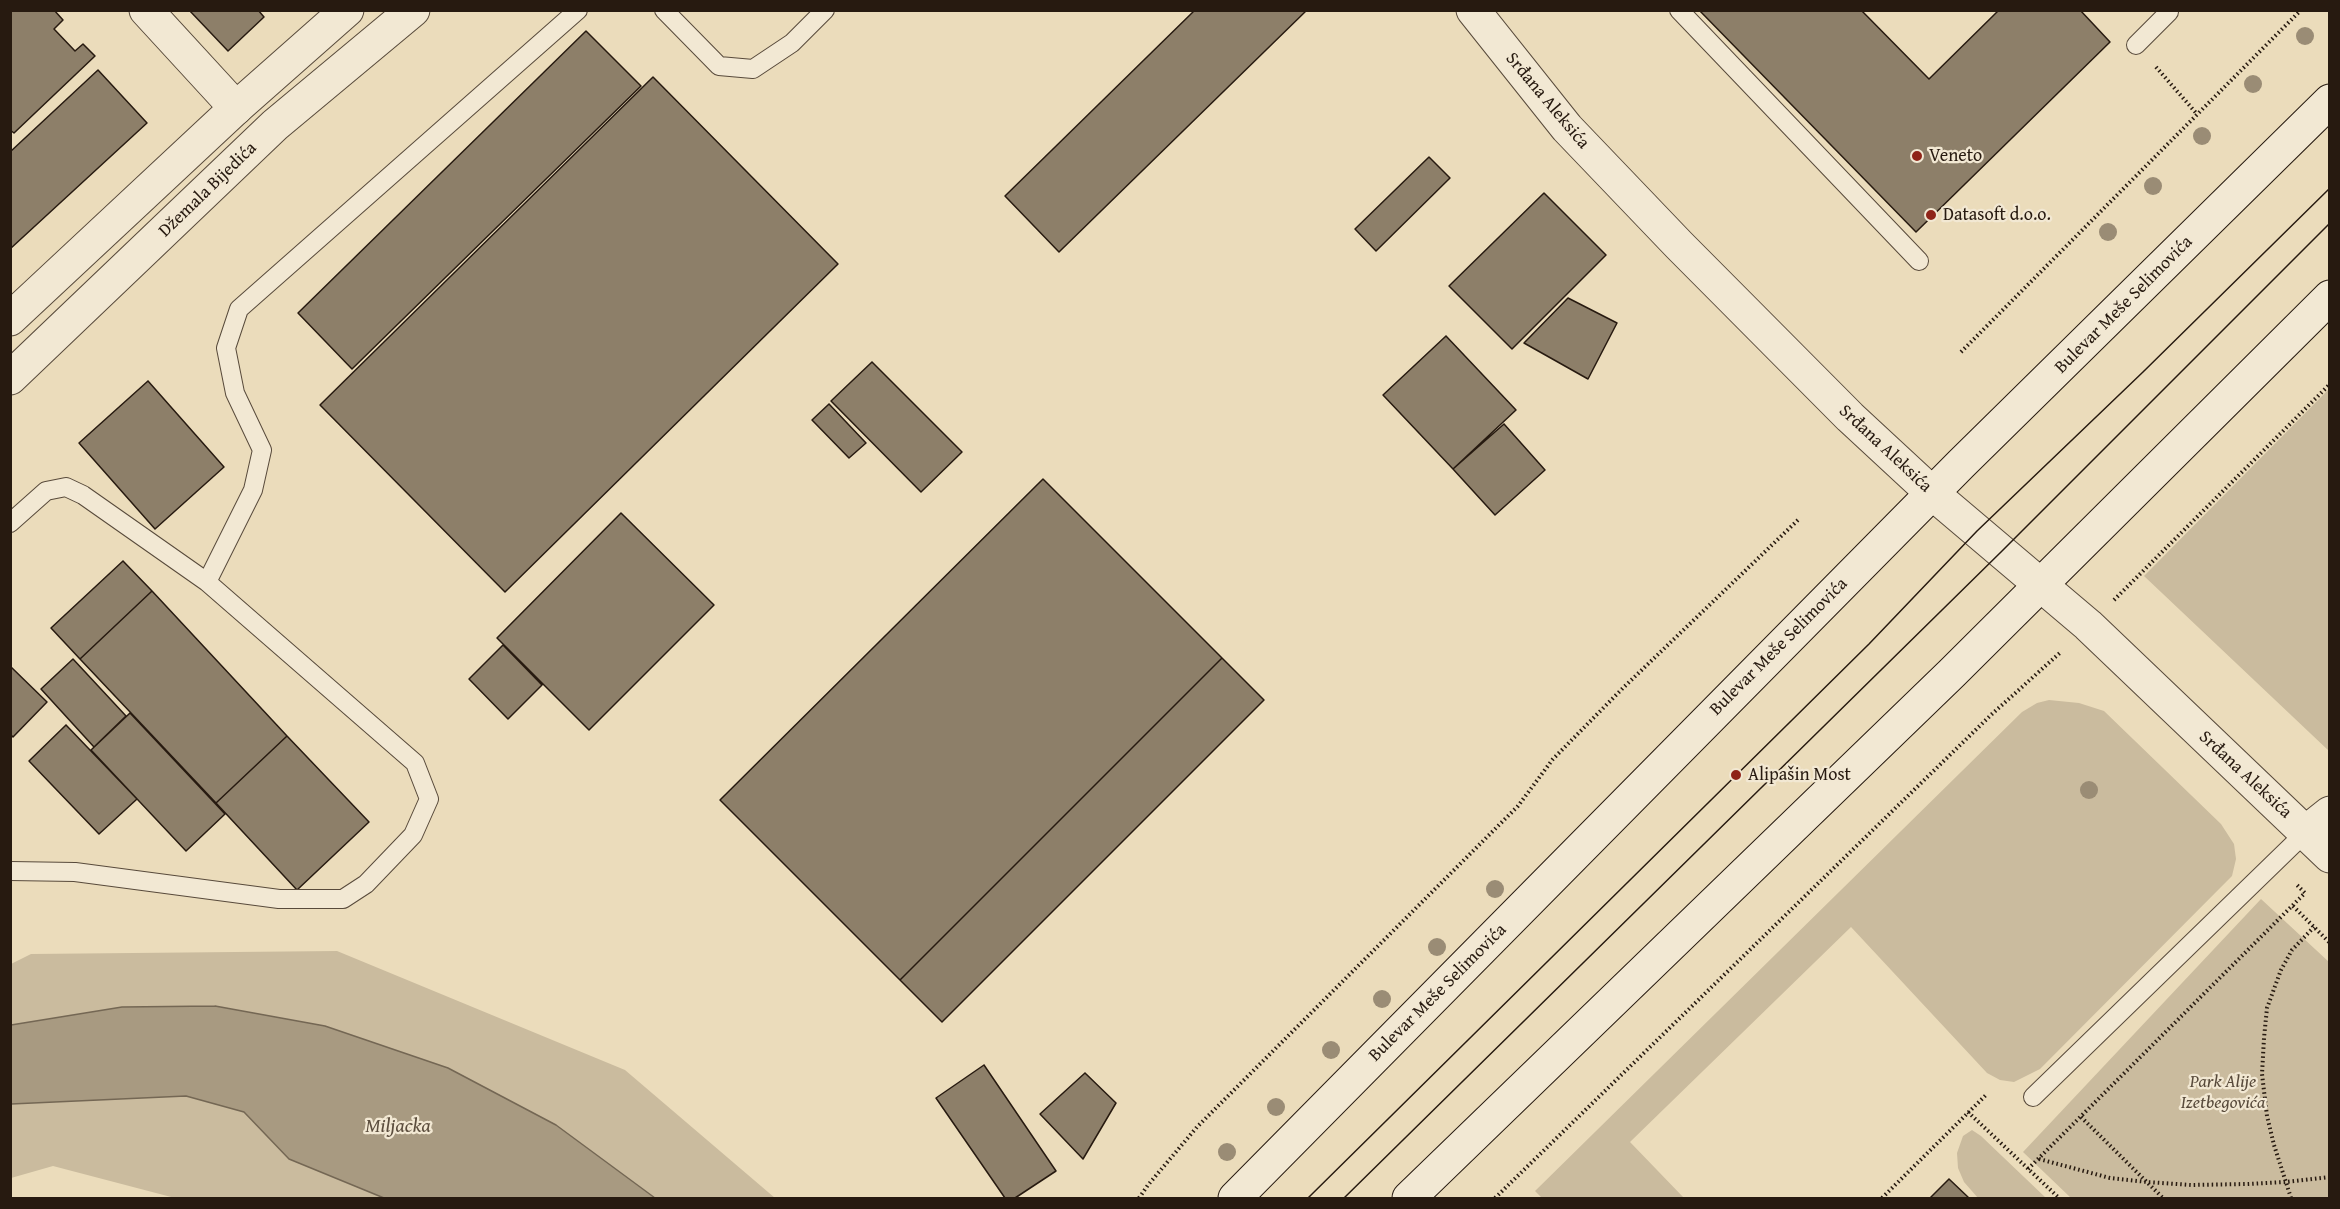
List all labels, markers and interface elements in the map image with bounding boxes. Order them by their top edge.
street label: Srđana Aleksića [1500,48,1594,154]
street label: Džemala Bijedića [155,138,261,242]
place label: Veneto [1929,145,1982,167]
marker: Veneto [1910,149,1924,163]
place label: Datasoft d.o.o. [1943,204,2051,226]
marker: Datasoft d.o.o. [1924,208,1938,222]
street label: Bulevar Meše Selimovića [2051,232,2197,378]
street label: Srđana Aleksića [1834,400,1936,498]
street label: Bulevar Meše Selimovića [1706,574,1852,720]
street label: Srđana Aleksića [2194,726,2296,824]
place label: Alipašin Most [1748,764,1851,786]
marker: Alipašin Most [1729,768,1743,782]
street label: Bulevar Meše Selimovića [1365,920,1511,1066]
park label: Park Alije Izetbegovića [2181,1071,2265,1114]
water label: Miljacka [365,1115,431,1139]

